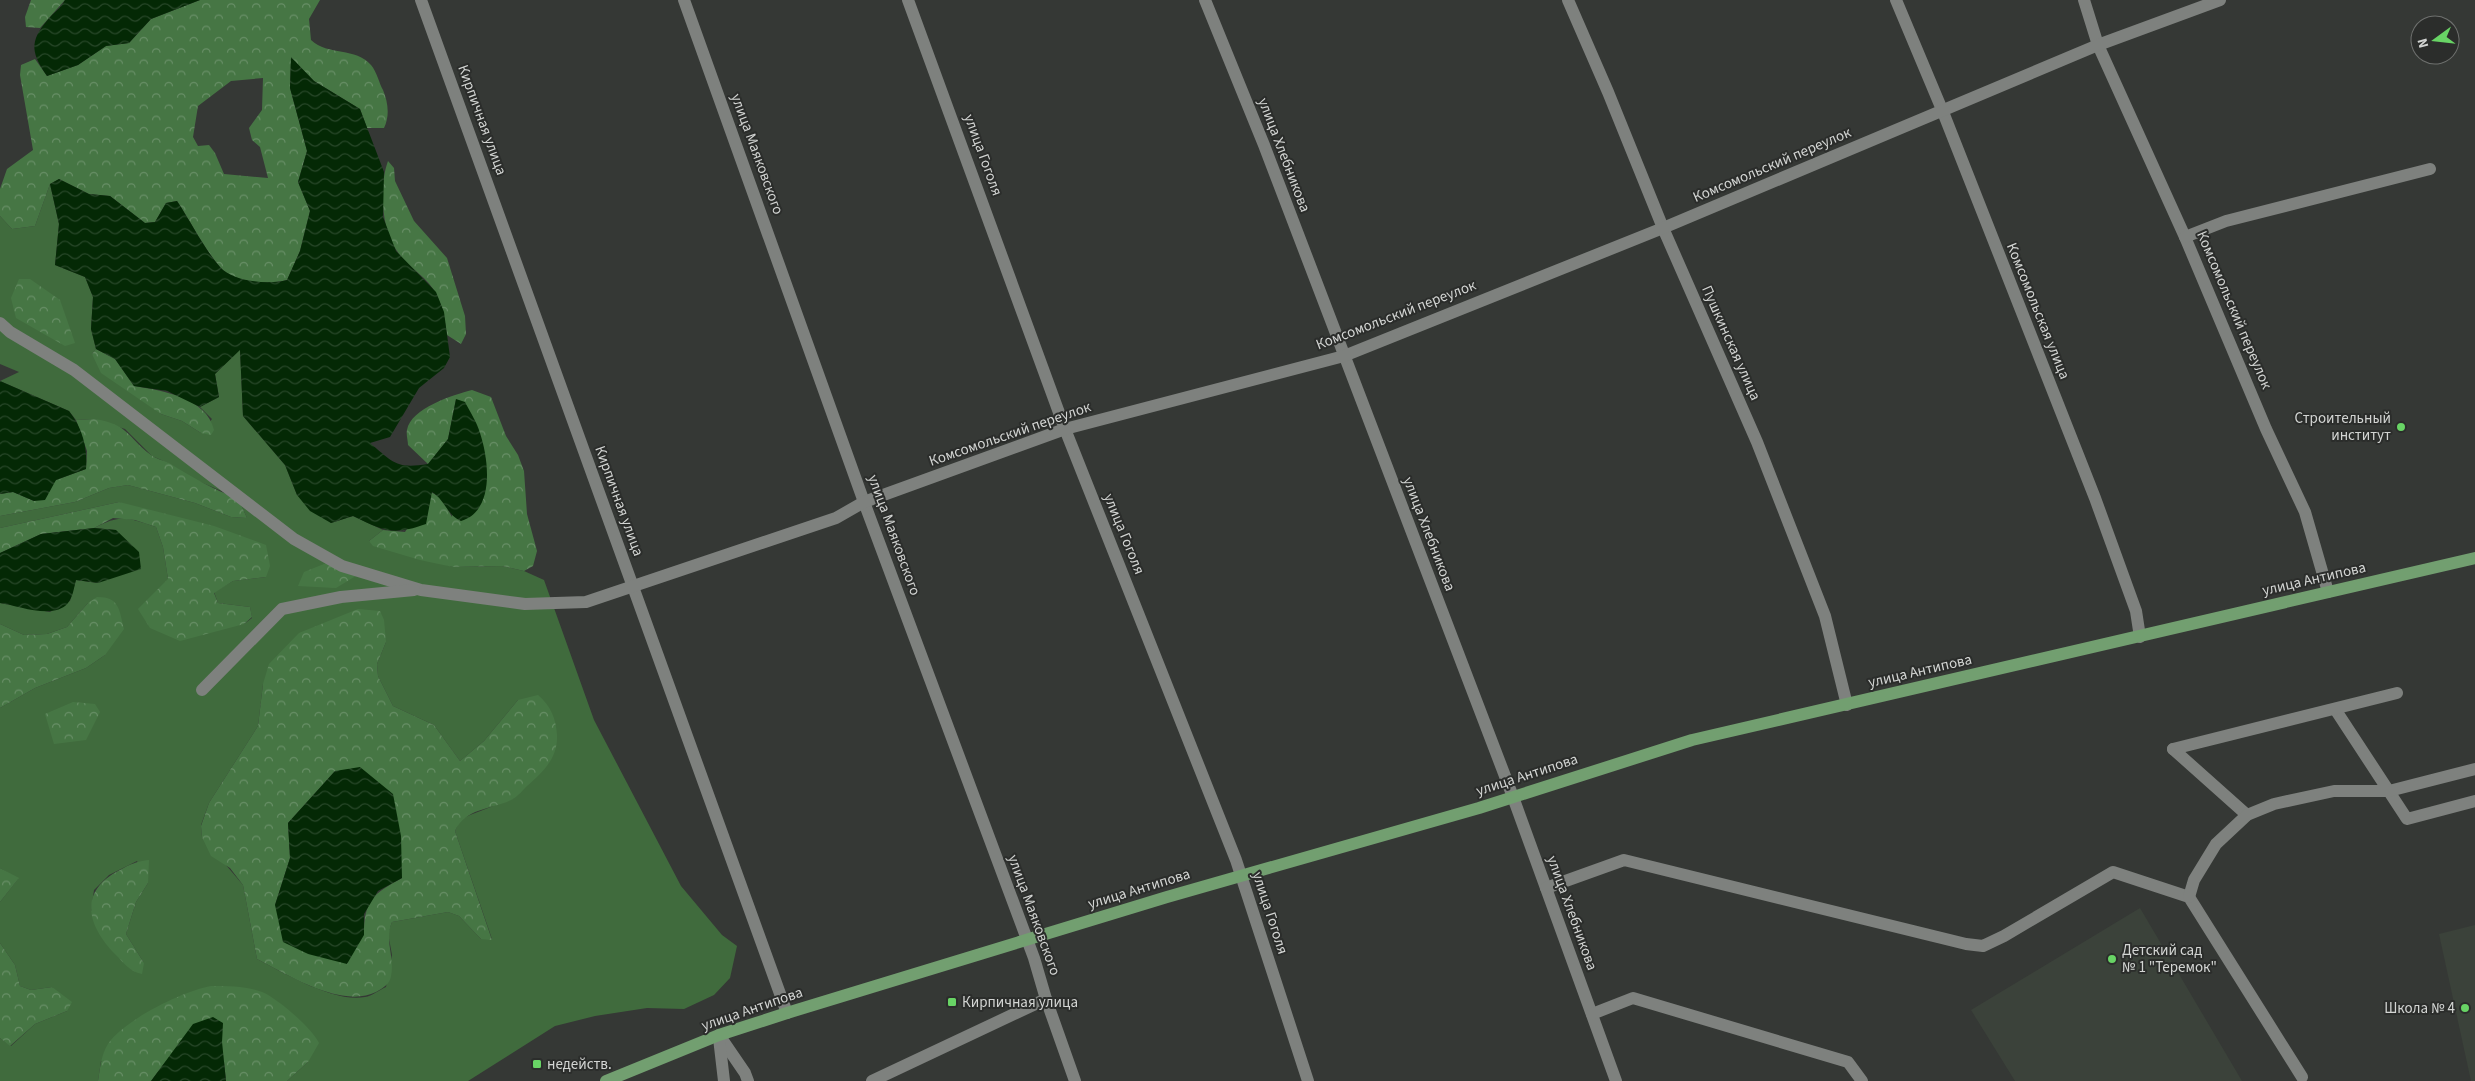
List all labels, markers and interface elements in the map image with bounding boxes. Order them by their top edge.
north arrow [2410,15,2460,65]
text: N [2413,36,2434,50]
street label: Кирпичная улица [452,62,512,178]
street label: улица Маяковского [725,91,789,217]
street label: улица Хлебникова [1253,95,1315,215]
street label: улица Гоголя [958,111,1008,199]
street label: Комсомольский переулок [1690,122,1855,208]
street label: Комсомольский переулок [2191,228,2277,393]
street label: Комсомольская улица [2001,240,2075,382]
street label: Комсомольский переулок [1313,275,1480,355]
street label: Пушкинская улица [1696,282,1766,404]
street label: Комсомольский переулок [926,396,1094,472]
place label: Строительный институт [2295,408,2391,446]
marker: Строительный институт [2395,421,2407,433]
street label: Кирпичная улица [589,443,649,559]
street label: улица Маяковского [862,472,926,598]
street label: улица Хлебникова [1398,474,1460,594]
street label: улица Гоголя [1098,490,1150,578]
street label: улица Антипова [2260,557,2368,601]
street label: улица Антипова [1866,649,1974,693]
street label: улица Антипова [1473,749,1581,801]
street label: улица Маяковского [1002,852,1066,978]
street label: улица Хлебникова [1541,853,1603,973]
street label: улица Антипова [1085,863,1193,915]
street label: улица Гоголя [1247,869,1293,957]
place label: Детский сад № 1 "Теремок" [2122,940,2217,978]
marker: Детский сад № 1 "Теремок" [2106,953,2118,965]
street label: улица Антипова [699,982,805,1036]
place label: Кирпичная улица [962,992,1078,1013]
marker: Кирпичная улица [946,996,958,1008]
place label: Школа № 4 [2384,998,2456,1019]
marker: Школа № 4 [2459,1002,2471,1014]
place label: недейств. [547,1054,612,1075]
marker: недейств. [531,1058,543,1070]

